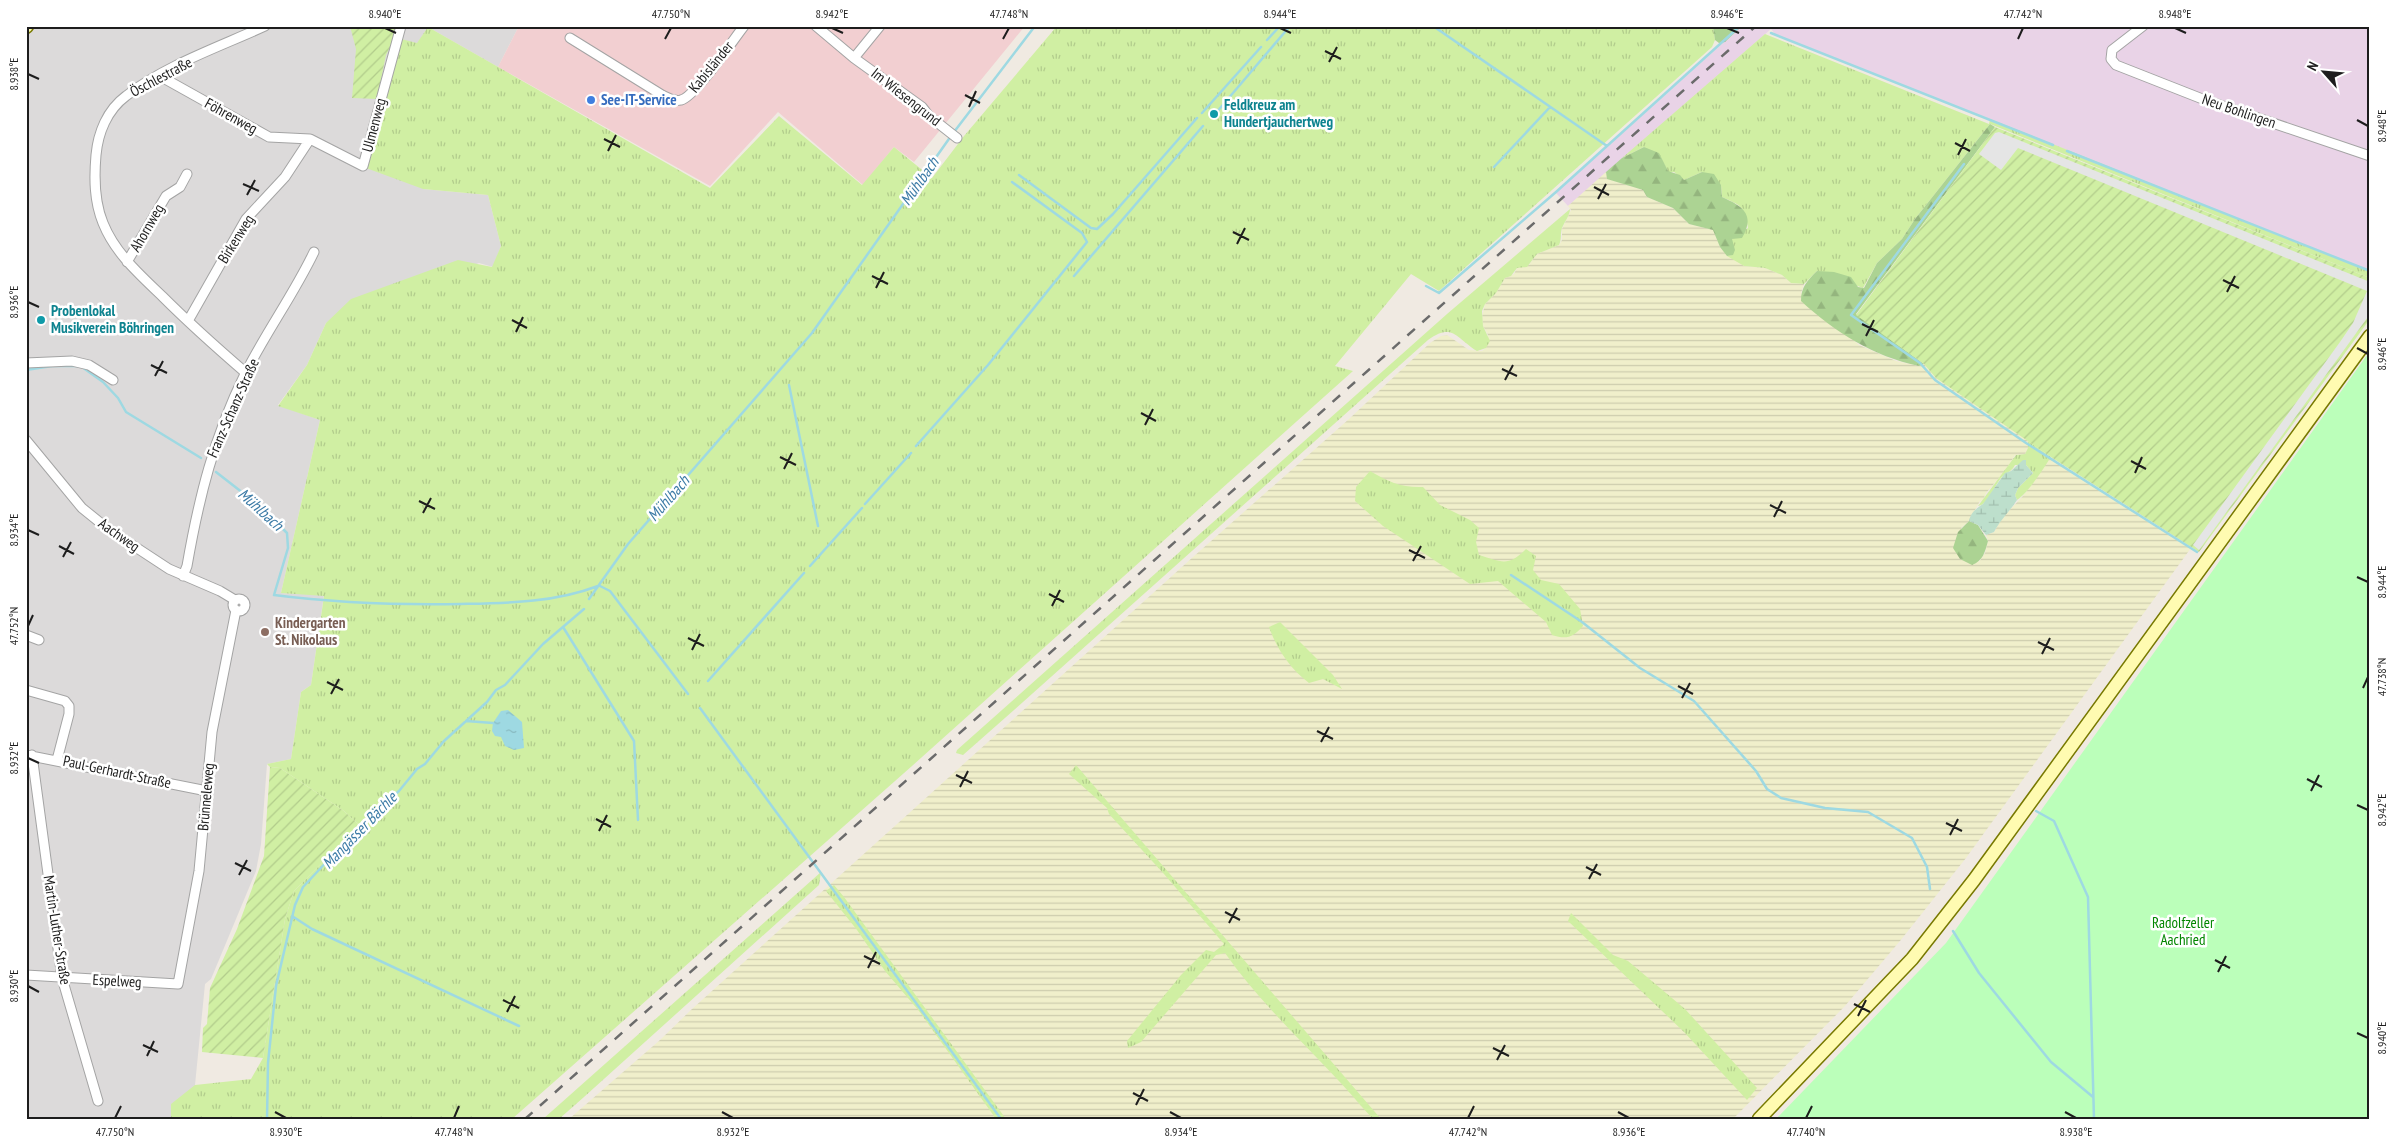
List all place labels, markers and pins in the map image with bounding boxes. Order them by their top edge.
place label: See-IT-Service [601,90,677,109]
marker: See-IT-Service [585,94,597,106]
place label: Feldkreuz am Hundertjauchertweg [1224,95,1333,131]
marker: Feldkreuz am Hundertjauchertweg [1208,108,1220,120]
place label: Probenlokal Musikverein Böhringen [51,301,174,337]
marker: Probenlokal Musikverein Böhringen [35,314,47,326]
place label: Kindergarten St. Nikolaus [275,613,346,649]
marker: Kindergarten St. Nikolaus [259,626,271,638]

